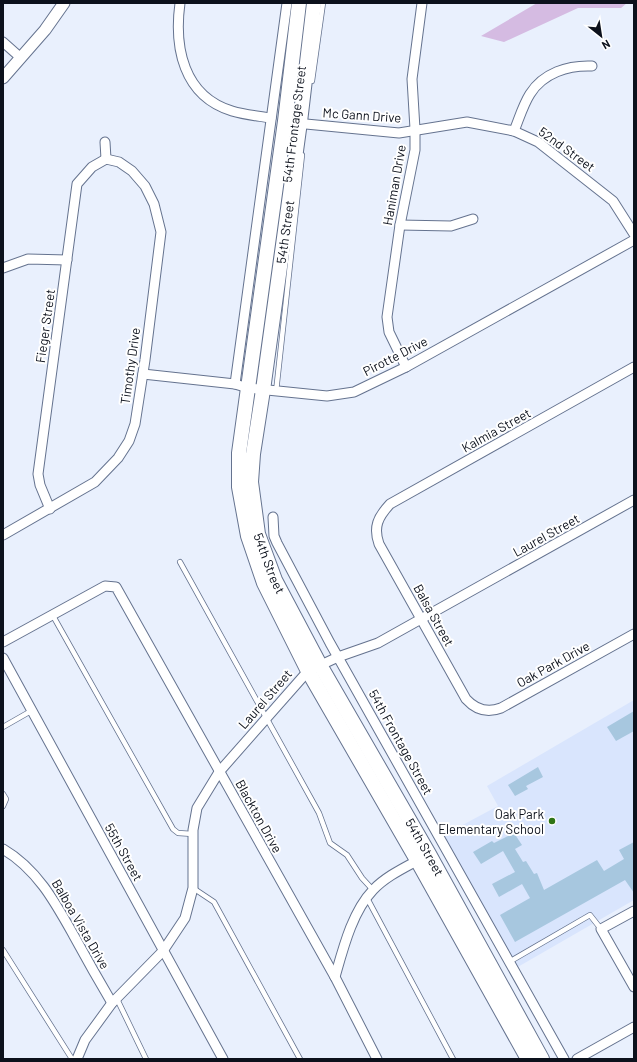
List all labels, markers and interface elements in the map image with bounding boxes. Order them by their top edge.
north arrow [581,16,621,56]
text: N [600,38,613,53]
street label: 54th Frontage Street [279,65,309,183]
street label: Mc Gann Drive [322,104,402,126]
street label: 52nd Street [536,123,598,175]
street label: Haniman Drive [379,143,409,226]
street label: 54th Street [273,199,297,265]
street label: Fieger Street [32,288,58,364]
street label: Timothy Drive [117,327,143,405]
street label: Pirotte Drive [360,333,430,379]
street label: Kalmia Street [459,404,533,456]
street label: Laurel Street [510,510,582,560]
street label: 54th Street [250,531,289,596]
street label: Balsa Street [410,581,458,649]
street label: Oak Park Drive [514,637,592,691]
street label: Laurel Street [235,666,295,732]
street label: 54th Frontage Street [366,687,436,797]
street label: Blackton Drive [232,777,286,855]
place label: Oak Park Elementary School [438,806,544,837]
street label: 54th Street [402,815,447,879]
marker: Oak Park Elementary School [547,816,557,826]
street label: 55th Street [102,820,146,884]
street label: Balboa Vista Drive [49,876,113,972]

